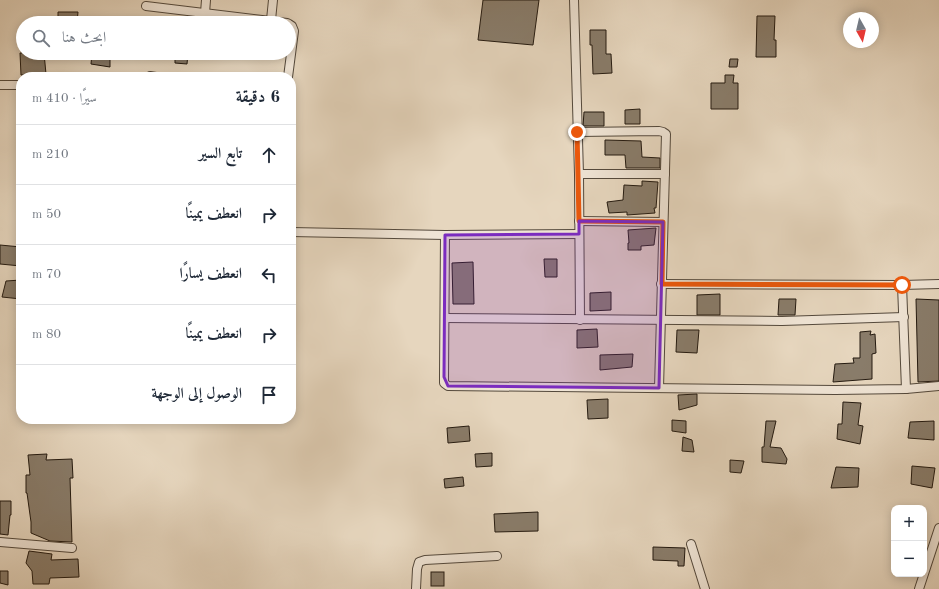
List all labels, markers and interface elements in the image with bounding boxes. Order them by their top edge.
north arrow [843,12,879,48]
search box [16,16,296,60]
icon: search [30,27,52,49]
text: ابحث هنا [62,31,106,46]
text: 6 دقيقة [236,89,280,106]
text: سيرًا · 410 m [32,92,97,105]
route end [568,123,586,141]
icon: ahead [258,144,280,166]
text: تابع السير [199,147,242,162]
text: 210 m [32,148,69,161]
icon: right [258,204,280,226]
text: انعطف يمينًا [186,207,242,222]
text: 50 m [32,208,61,221]
icon: left [258,264,280,286]
text: انعطف يسارًا [180,267,242,282]
text: 70 m [32,268,61,281]
route start [893,276,911,294]
icon: right [258,324,280,346]
text: انعطف يمينًا [186,327,242,342]
text: 80 m [32,328,61,341]
icon: arrive [258,384,280,406]
text: الوصول إلى الوجهة [151,387,242,402]
map controls [891,505,927,577]
button: + [891,505,927,541]
button: − [891,541,927,577]

